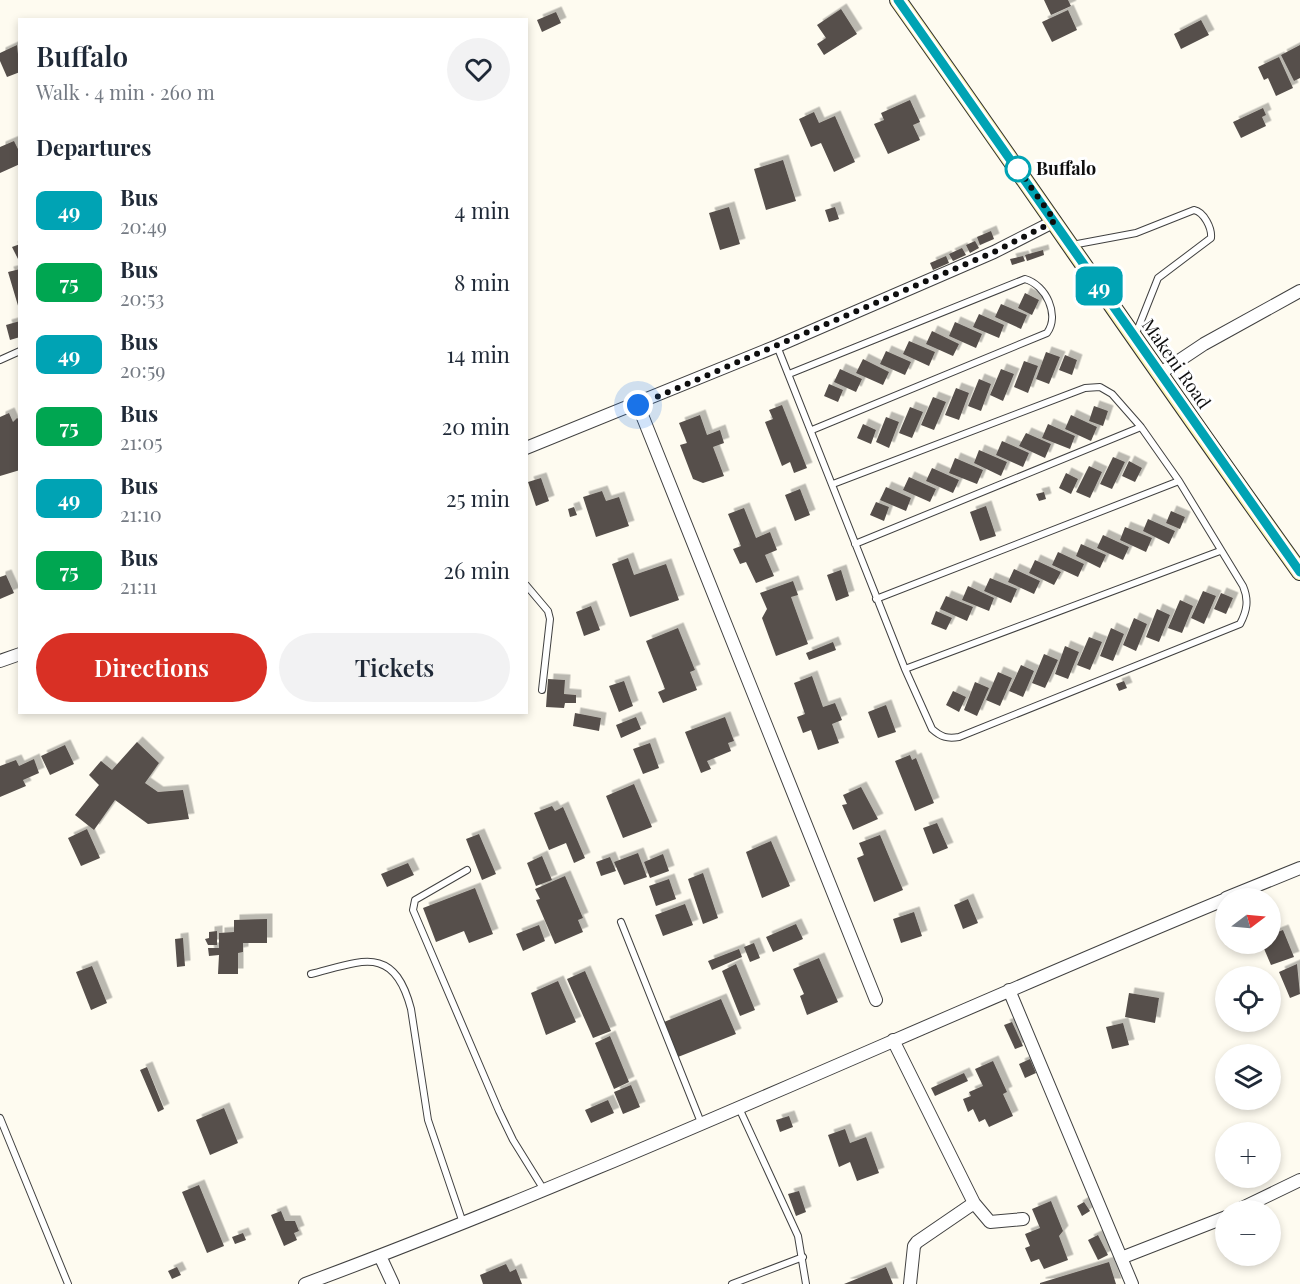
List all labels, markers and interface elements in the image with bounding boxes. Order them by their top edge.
text: Buffalo [36,37,128,74]
button: heart [447,38,510,101]
text: Walk · 4 min · 260 m [36,78,215,105]
text: Departures [36,132,151,162]
marker: Buffalo [1005,156,1031,182]
place label: Buffalo [1036,156,1096,180]
text: Bus [120,182,158,212]
text: 4 min [455,195,510,225]
text: 49 [58,196,80,224]
text: 20:49 [120,212,167,239]
text: Bus [120,254,158,284]
line badge: 49 [1072,266,1126,306]
text: 8 min [454,267,510,297]
text: 75 [59,268,79,296]
text: 49 [1088,272,1110,300]
text: 20:53 [120,284,164,311]
street label: Makeni Road [1137,314,1217,414]
text: Bus [120,326,158,356]
text: 14 min [446,339,510,369]
text: 49 [58,340,80,368]
text: 20:59 [120,356,165,383]
your location [623,390,653,420]
text: Bus [120,398,158,428]
text: 20 min [442,411,510,441]
text: 75 [59,412,79,440]
text: 21:05 [120,428,163,455]
text: Bus [120,470,158,500]
text: 25 min [446,483,510,513]
text: 49 [58,484,80,512]
text: 21:10 [120,500,162,527]
text: Bus [120,542,158,572]
text: 26 min [443,555,510,585]
text: 75 [59,556,79,584]
text: 21:11 [120,572,157,599]
button: Directions [36,633,267,702]
button: Tickets [279,633,510,702]
north arrow [1215,888,1281,954]
map controls [1215,888,1281,1266]
button: locate [1215,966,1281,1032]
button: layers [1215,1044,1281,1110]
button: + [1215,1122,1281,1188]
button: − [1215,1200,1281,1266]

